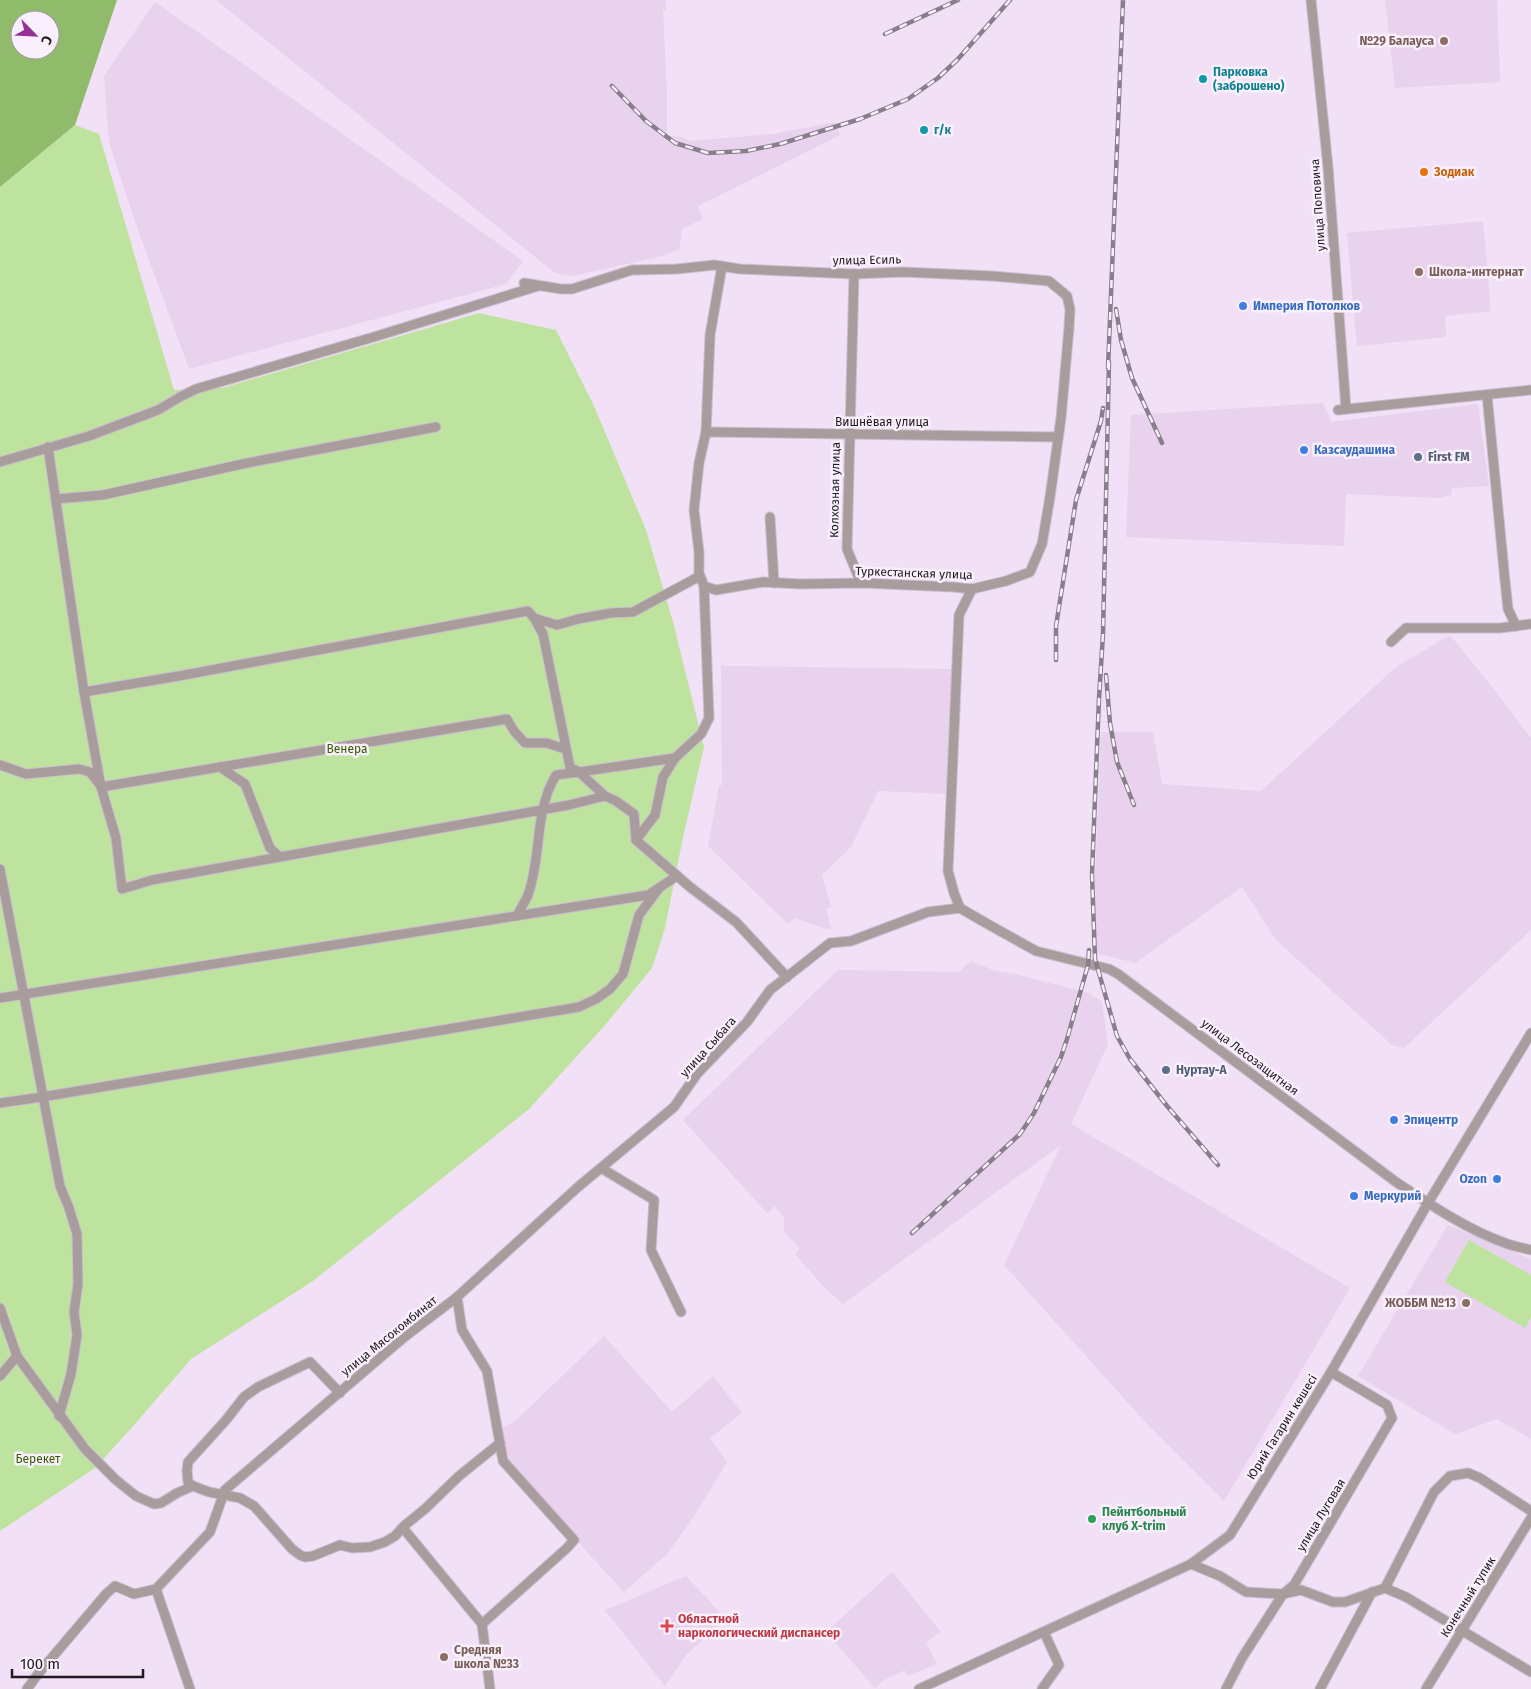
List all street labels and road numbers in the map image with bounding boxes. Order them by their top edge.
street label: улица Поповича [1308,158,1328,252]
street label: улица Есиль [832,252,902,268]
street label: Вишнёвая улица [835,415,929,429]
street label: Колхозная улица [827,442,843,538]
street label: Туркестанская улица [855,564,973,582]
street label: улица Сыбага [677,1014,739,1080]
street label: улица Лесозащитная [1199,1016,1301,1098]
street label: улица Мясокомбинат [338,1293,440,1379]
street label: Юрий Гагарин көшесі [1244,1372,1320,1482]
street label: улица Луговая [1294,1476,1348,1554]
street label: Конечный тупик [1438,1553,1499,1640]

